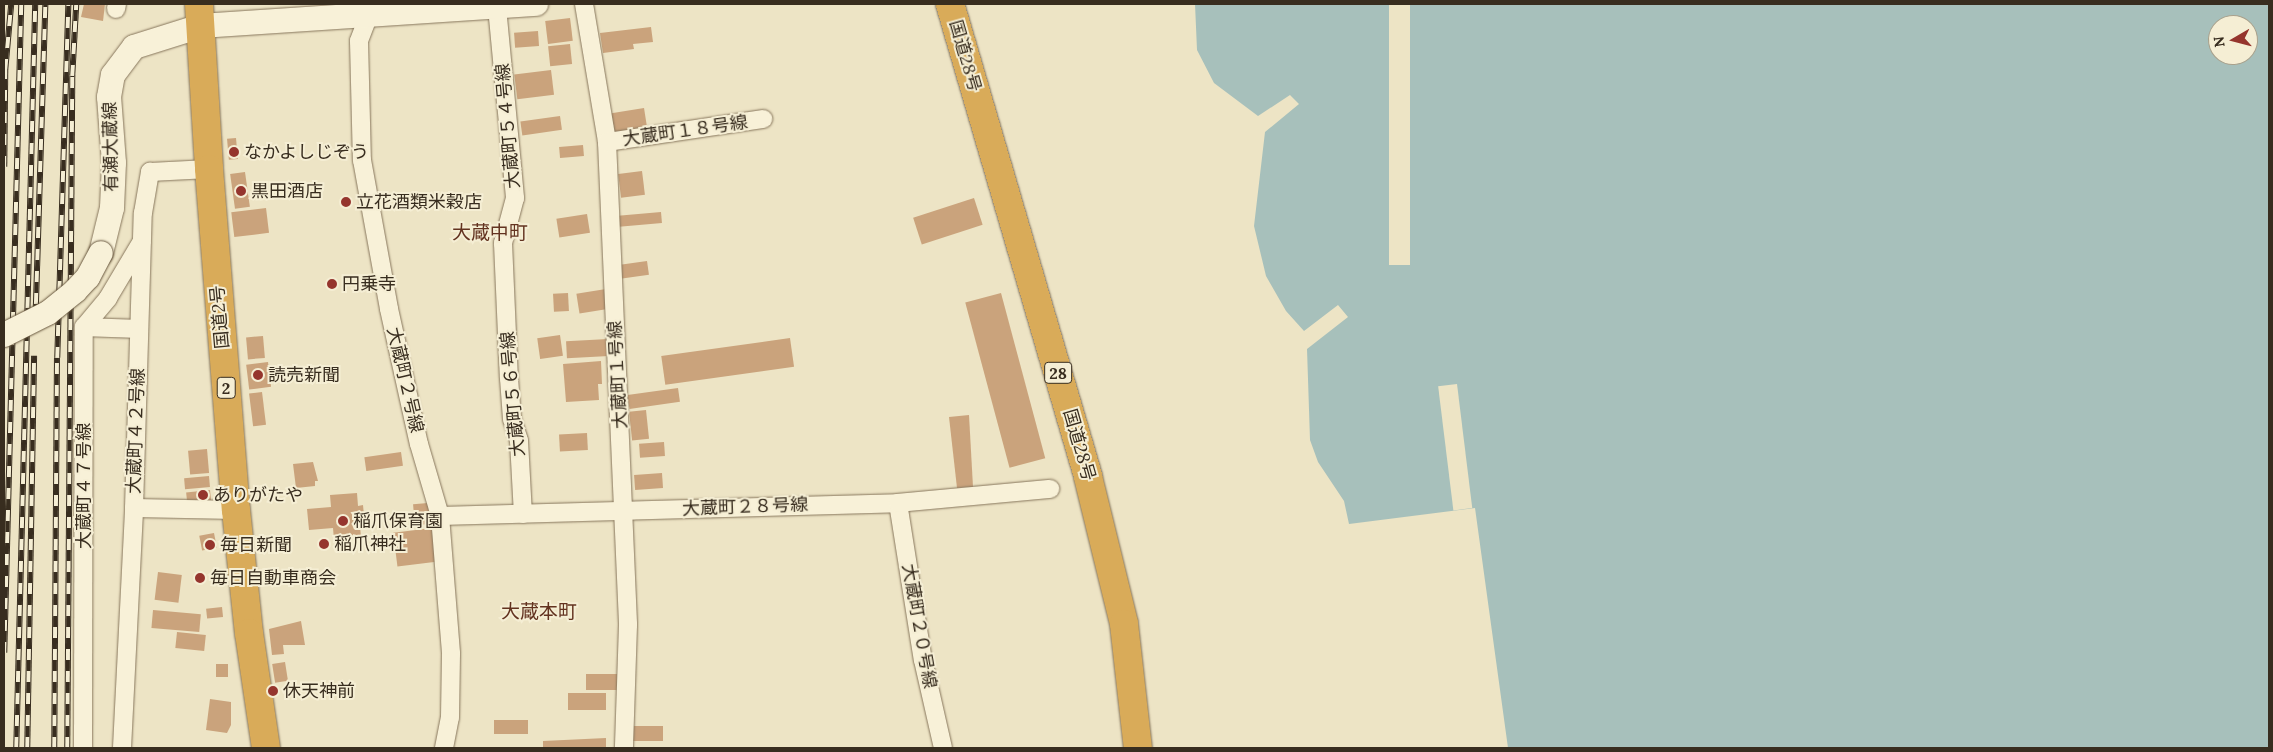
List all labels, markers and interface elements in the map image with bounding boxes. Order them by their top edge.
north arrow [2208,15,2258,65]
street label: 国道28号 [944,18,986,94]
text: N [2209,35,2229,49]
street label: 大蔵町５４号線 [492,62,524,190]
street label: 有瀬大蔵線 [99,102,123,192]
street label: 大蔵町１８号線 [621,112,749,150]
place label: なかよしじぞう [244,141,370,163]
marker: なかよしじぞう [228,146,240,158]
place label: 黒田酒店 [251,180,323,202]
marker: 黒田酒店 [235,185,247,197]
place label: 立花酒類米穀店 [356,191,482,213]
marker: 立花酒類米穀店 [340,196,352,208]
district label: 大蔵中町 [452,222,528,244]
place label: 円乗寺 [342,273,396,295]
marker: 円乗寺 [326,278,338,290]
street label: 国道2号 [206,284,234,350]
street label: 大蔵町１号線 [604,321,632,429]
street label: 大蔵町２号線 [382,325,428,435]
street label: 大蔵町５６号線 [497,330,529,458]
road number: 28 [1043,359,1073,386]
place label: 読売新聞 [268,364,340,386]
street label: 大蔵町４２号線 [123,368,149,494]
marker: 読売新聞 [252,369,264,381]
road number: 2 [216,374,236,402]
street label: 国道28号 [1058,407,1100,483]
street label: 大蔵町４７号線 [73,423,95,549]
place label: ありがたや [213,484,303,506]
marker: ありがたや [197,489,209,501]
street label: 大蔵町２８号線 [682,494,808,520]
place label: 稲爪保育園 [353,510,443,532]
marker: 稲爪保育園 [337,515,349,527]
place label: 稲爪神社 [334,533,406,555]
place label: 毎日新聞 [220,534,292,556]
marker: 稲爪神社 [318,538,330,550]
marker: 毎日新聞 [204,539,216,551]
street label: 大蔵町２０号線 [897,562,941,690]
place label: 毎日自動車商会 [210,567,336,589]
marker: 毎日自動車商会 [194,572,206,584]
district label: 大蔵本町 [501,601,577,623]
place label: 休天神前 [283,680,355,702]
marker: 休天神前 [267,685,279,697]

